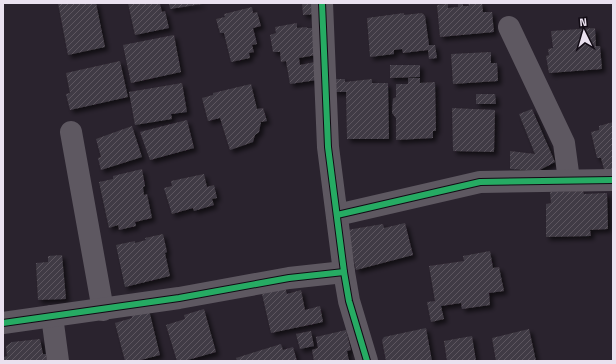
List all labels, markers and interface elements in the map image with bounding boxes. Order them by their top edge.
north arrow [564,12,604,52]
text: N [579,14,588,30]

